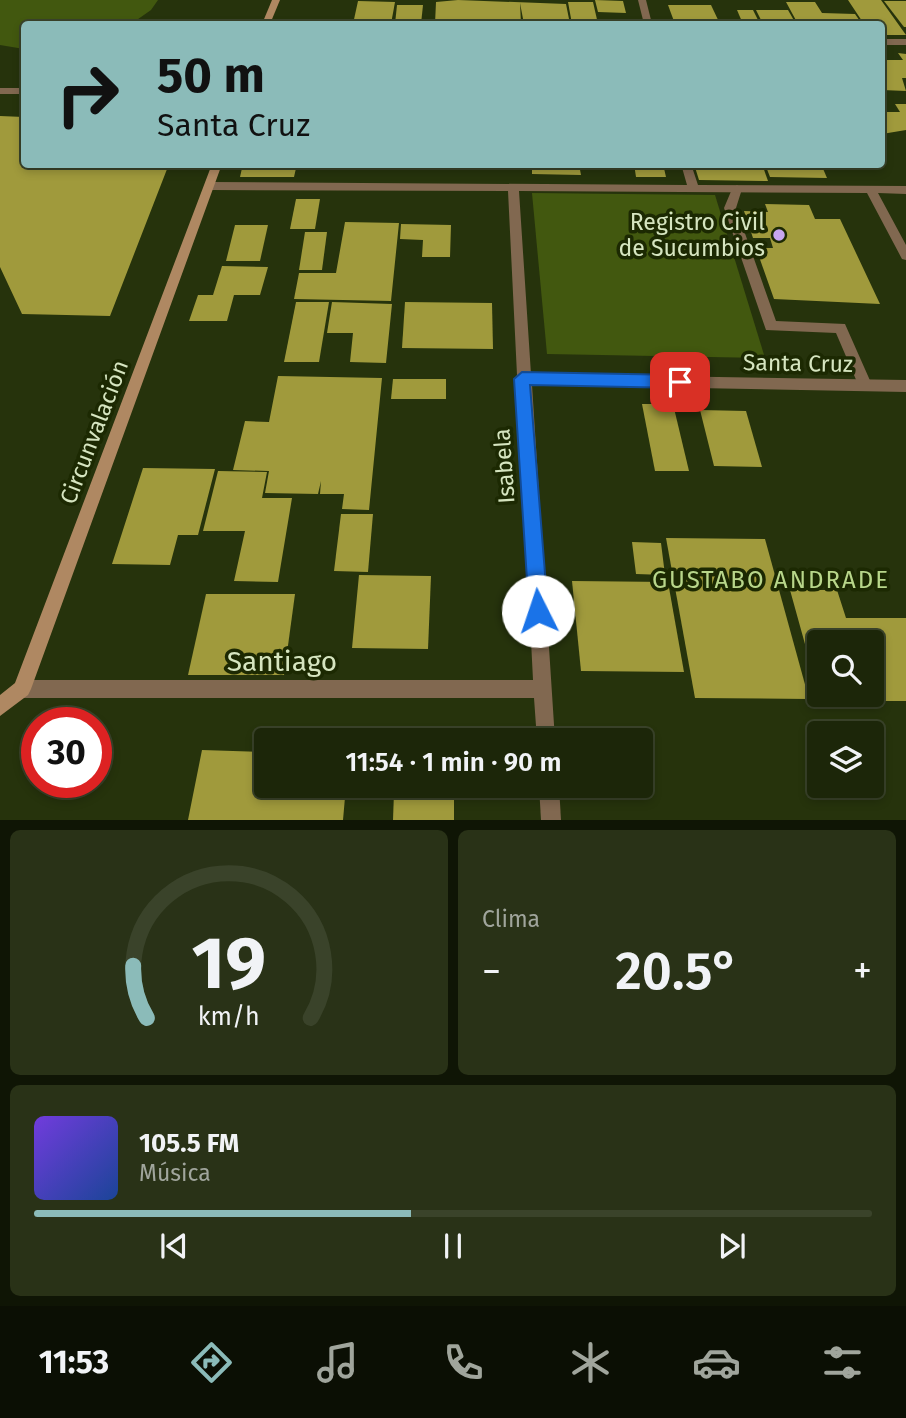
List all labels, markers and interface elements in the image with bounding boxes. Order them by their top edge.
text: 50 m [157,46,265,105]
icon: right [42,49,133,140]
text: Santa Cruz [157,106,310,144]
place label: Registro Civil de Sucumbios [619,208,765,262]
marker: Registro Civil de Sucumbios [771,227,787,243]
street label: Santa Cruz [743,348,853,378]
pin [650,352,710,412]
street label: Circunvalación [54,356,134,508]
icon: arrive [661,363,699,401]
street label: Isabela [487,428,521,504]
district label: GUSTABO ANDRADE [652,566,890,594]
position arrow [501,574,575,648]
map controls [807,630,884,798]
button: search [807,630,884,707]
street label: Santiago [227,645,337,678]
speed limit sign: 30 [21,707,112,798]
button: layers [807,721,884,798]
text: 11:54 · 1 min · 90 m [345,747,562,778]
text: Clima [482,905,540,933]
text: 19 [192,921,266,1008]
text: 20.5° [615,940,739,1003]
text: − [482,948,501,994]
text: + [853,948,872,994]
text: km/h [198,1002,260,1032]
text: 105.5 FM [139,1128,239,1159]
text: Música [139,1159,211,1187]
icon: previous [155,1227,193,1265]
icon: pause [434,1227,472,1265]
icon: next [713,1227,751,1265]
icon: directions [187,1338,236,1387]
icon: music [313,1338,362,1387]
icon: phone [439,1338,488,1387]
icon: climate [566,1338,615,1387]
icon: car [692,1338,741,1387]
icon: filters [818,1338,867,1387]
text: 11:53 [39,1343,109,1381]

